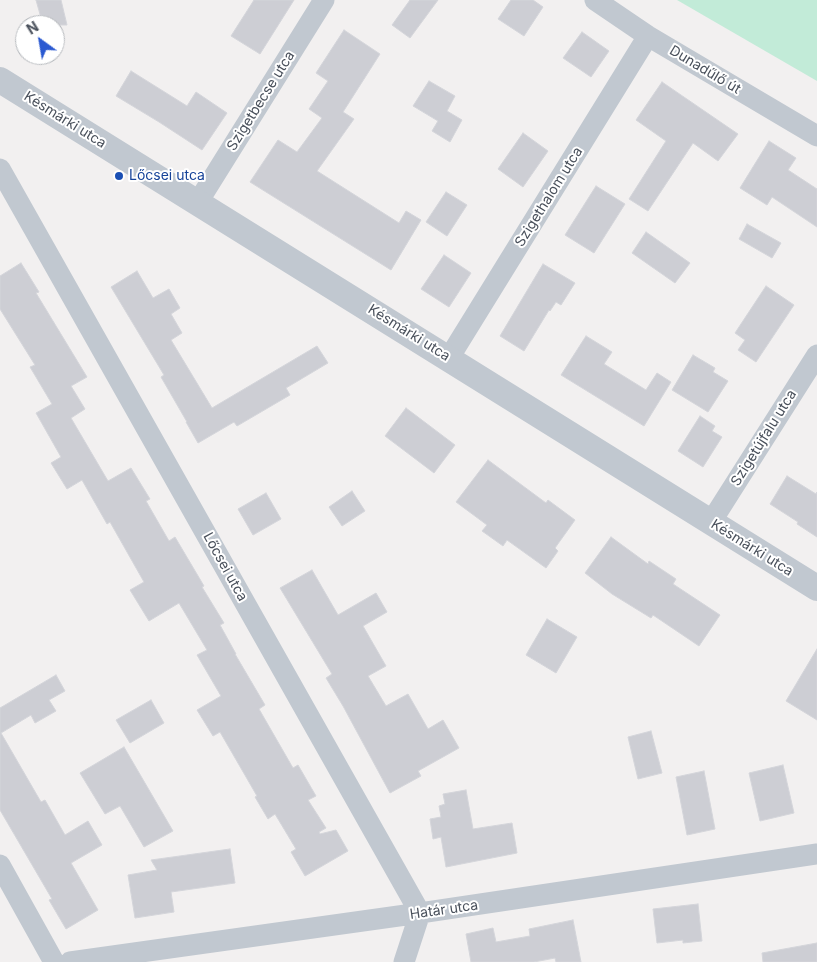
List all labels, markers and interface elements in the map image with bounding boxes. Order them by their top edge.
north arrow [15,15,65,65]
text: N [23,18,41,38]
street label: Dunadűlő út [666,42,744,98]
street label: Szigetbecse utca [224,48,298,154]
street label: Késmárki utca [21,88,109,152]
street label: Szigethalom utca [512,144,586,250]
place label: Lőcsei utca [129,168,205,184]
marker: Lőcsei utca [113,170,125,182]
street label: Késmárki utca [365,301,453,365]
street label: Szigetújfalu utca [728,387,800,489]
street label: Késmárki utca [708,516,796,580]
street label: Lőcsei utca [199,530,251,604]
street label: Határ utca [409,897,479,923]

